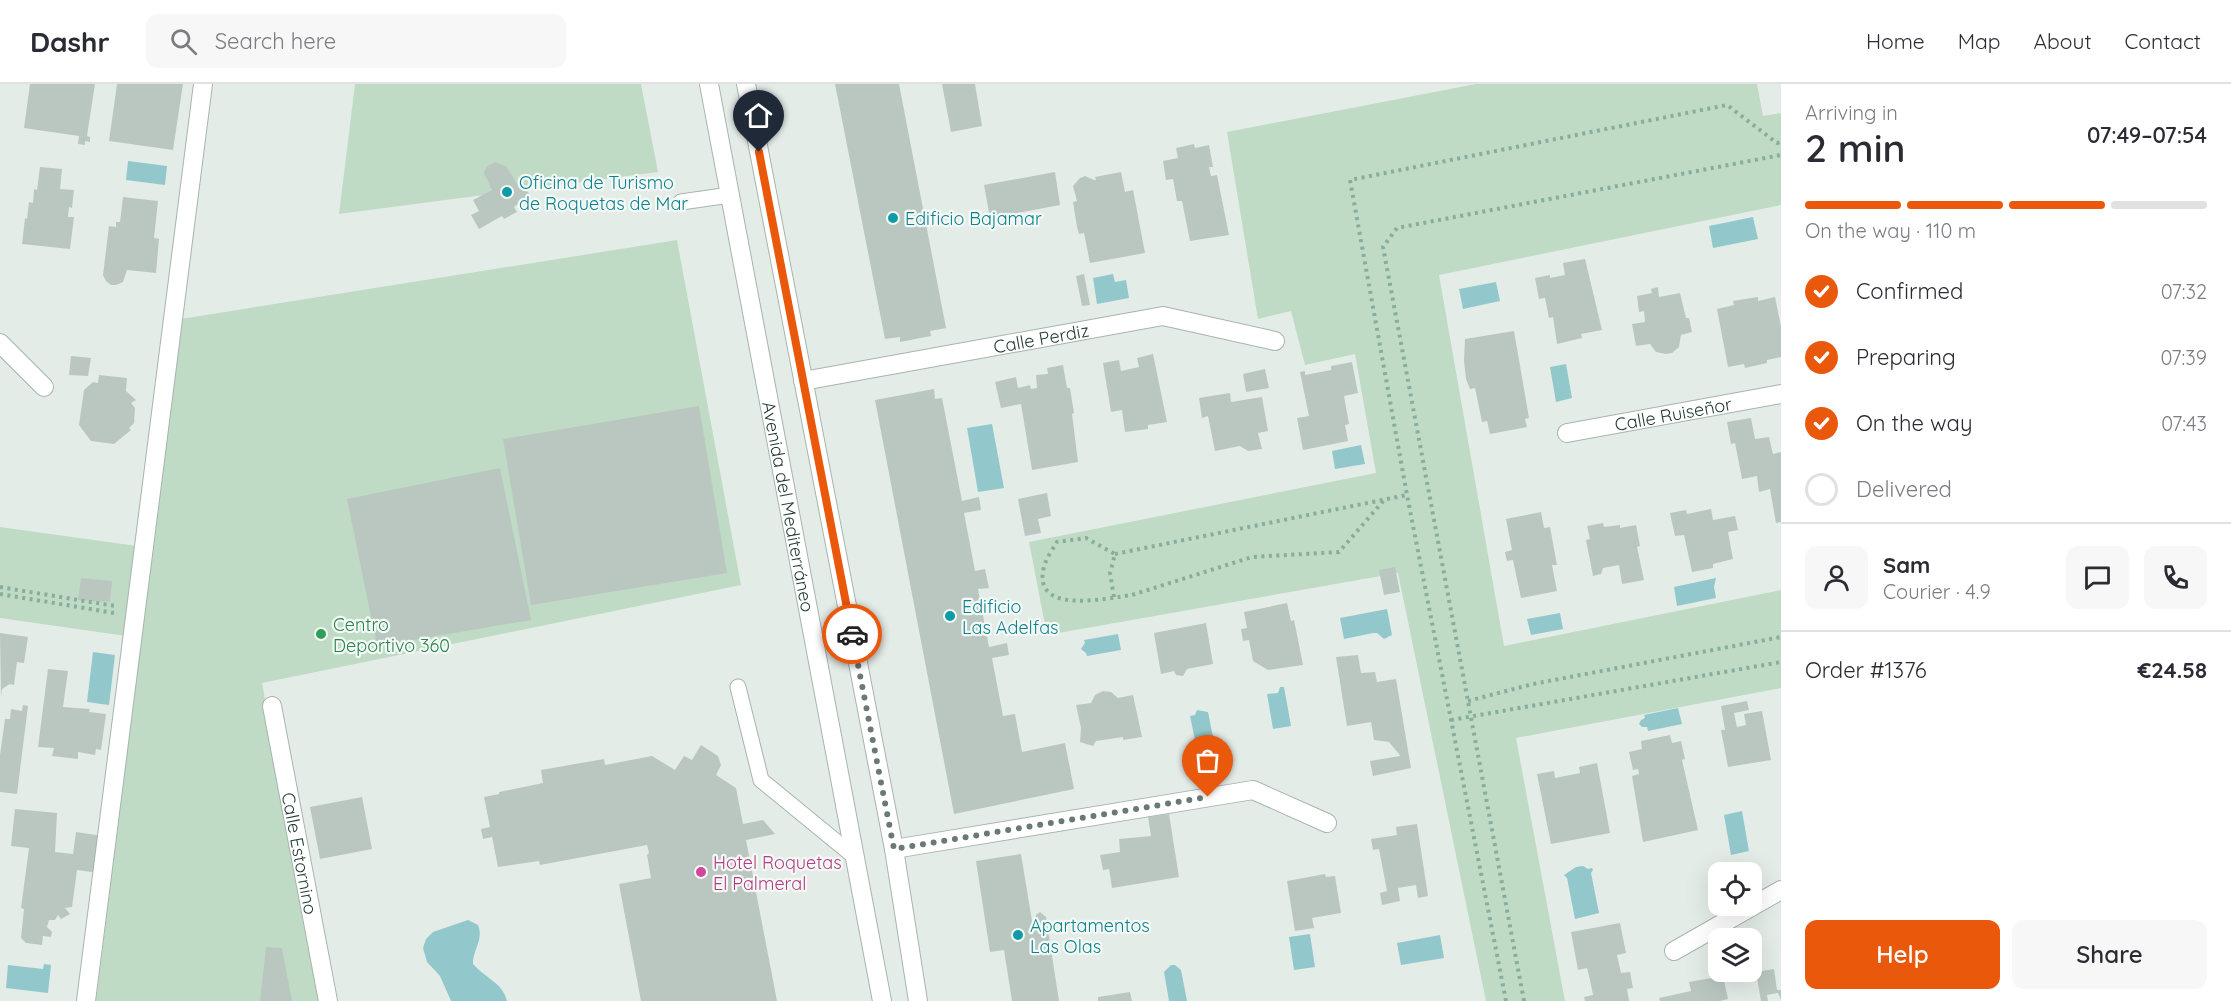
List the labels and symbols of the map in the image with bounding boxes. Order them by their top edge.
pin [733,90,784,152]
place label: Oficina de Turismo de Roquetas de Mar [519,171,688,215]
marker: Oficina de Turismo de Roquetas de Mar [500,185,514,199]
place label: Edificio Bajamar [905,207,1042,230]
marker: Edificio Bajamar [886,211,900,225]
street label: Calle Perdiz [992,318,1091,358]
street label: Calle Ruiseñor [1613,392,1734,436]
street label: Avenida del Mediterráneo [758,399,820,614]
place label: Edificio Las Adelfas [962,595,1059,639]
courier [822,604,882,664]
marker: Edificio Las Adelfas [943,609,957,623]
place label: Centro Deportivo 360 [333,613,450,657]
marker: Centro Deportivo 360 [314,627,328,641]
pin [1182,735,1233,797]
street label: Calle Estornino [277,790,323,916]
place label: Hotel Roquetas El Palmeral [713,851,842,895]
marker: Hotel Roquetas El Palmeral [694,865,708,879]
place label: Apartamentos Las Olas [1030,914,1150,958]
marker: Apartamentos Las Olas [1011,928,1025,942]

